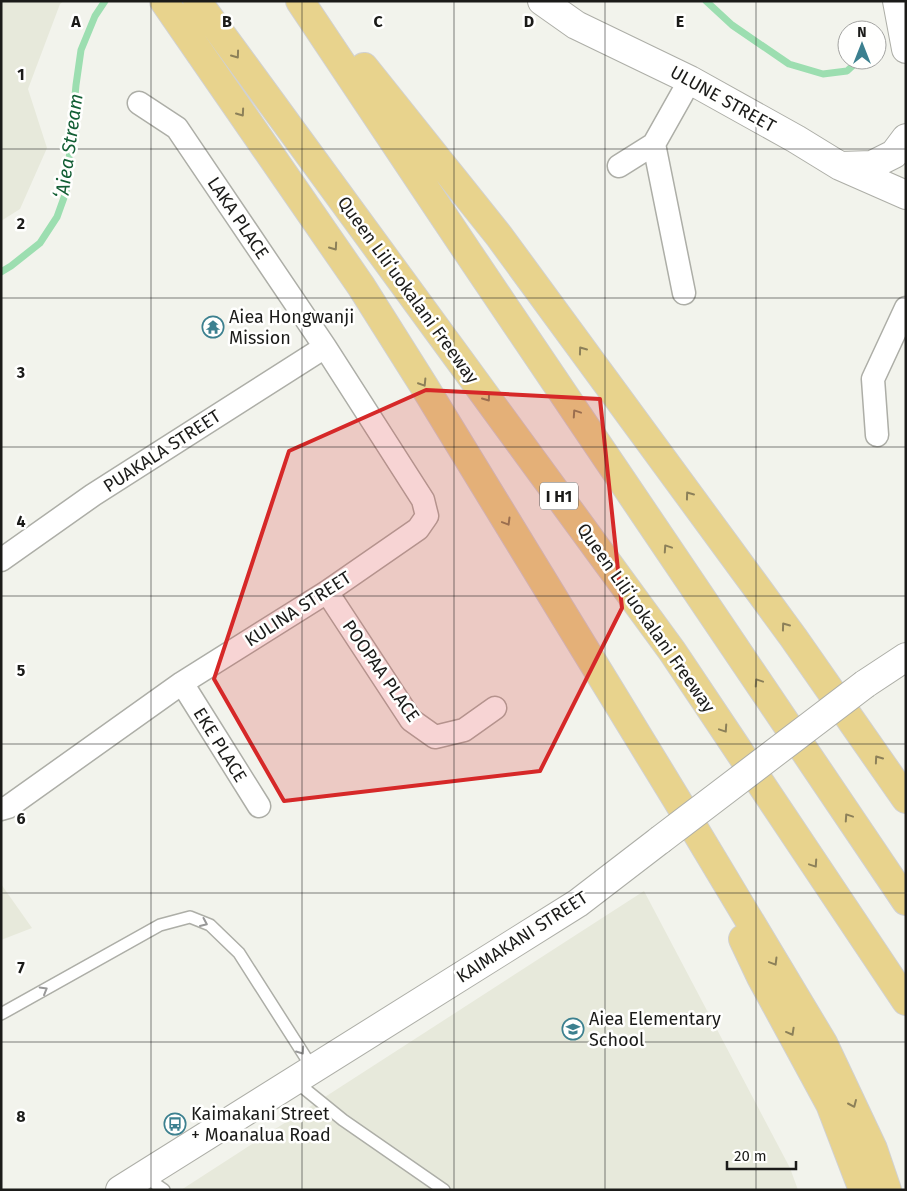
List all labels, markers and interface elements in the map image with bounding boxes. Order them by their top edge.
text: A [70,12,81,31]
text: B [222,12,232,31]
text: C [373,12,383,31]
text: D [524,12,534,31]
text: E [676,12,684,31]
north arrow [837,20,887,70]
text: N [857,24,867,41]
one-way arrow [230,49,239,59]
street label: ULUNE STREET [666,61,780,137]
text: 1 [17,65,25,84]
water label: ʻAiea Stream [50,92,88,200]
one-way arrow [235,107,244,117]
street label: LAKA PLACE [203,173,273,263]
street label: Queen Liliʻuokalani Freeway [333,192,483,388]
text: 2 [17,214,25,233]
one-way arrow [328,241,337,251]
place label: Aiea Hongwanji Mission [229,306,354,349]
temple icon: Aiea Hongwanji Mission [201,315,225,339]
one-way arrow [579,346,588,356]
text: 3 [16,363,25,382]
one-way arrow [416,378,426,387]
one-way arrow [481,392,490,402]
street label: PUAKALA STREET [99,404,225,497]
one-way arrow [573,409,582,419]
road number: I H1 [540,482,578,510]
one-way arrow [686,491,695,501]
text: 4 [16,512,26,531]
one-way arrow [501,516,511,525]
street label: Queen Liliʻuokalani Freeway [572,519,720,717]
one-way arrow [664,544,673,553]
street label: KULINA STREET [241,566,356,652]
street label: POOPAA PLACE [338,616,424,726]
one-way arrow [782,622,791,632]
text: 5 [17,661,26,680]
one-way arrow [754,679,764,688]
street label: EKE PLACE [188,704,252,786]
one-way arrow [718,723,727,733]
one-way arrow [875,756,884,765]
text: 6 [16,809,26,828]
one-way arrow [845,813,855,822]
one-way arrow [808,858,817,868]
street label: KAIMAKANI STREET [452,886,592,988]
one-way arrow [199,917,208,928]
one-way arrow [768,956,778,965]
text: 7 [17,958,25,977]
one-way arrow [38,987,47,997]
place label: Aiea Elementary School [589,1008,721,1051]
school or university icon: Aiea Elementary School [561,1017,585,1041]
one-way arrow [785,1027,795,1036]
one-way arrow [295,1046,304,1055]
one-way arrow [847,1099,857,1108]
place label: Kaimakani Street + Moanalua Road [191,1103,331,1146]
text: 8 [16,1107,26,1126]
bus stop icon: Kaimakani Street + Moanalua Road [163,1112,187,1136]
scale bar [727,1138,796,1170]
text: 20 m [734,1147,767,1165]

